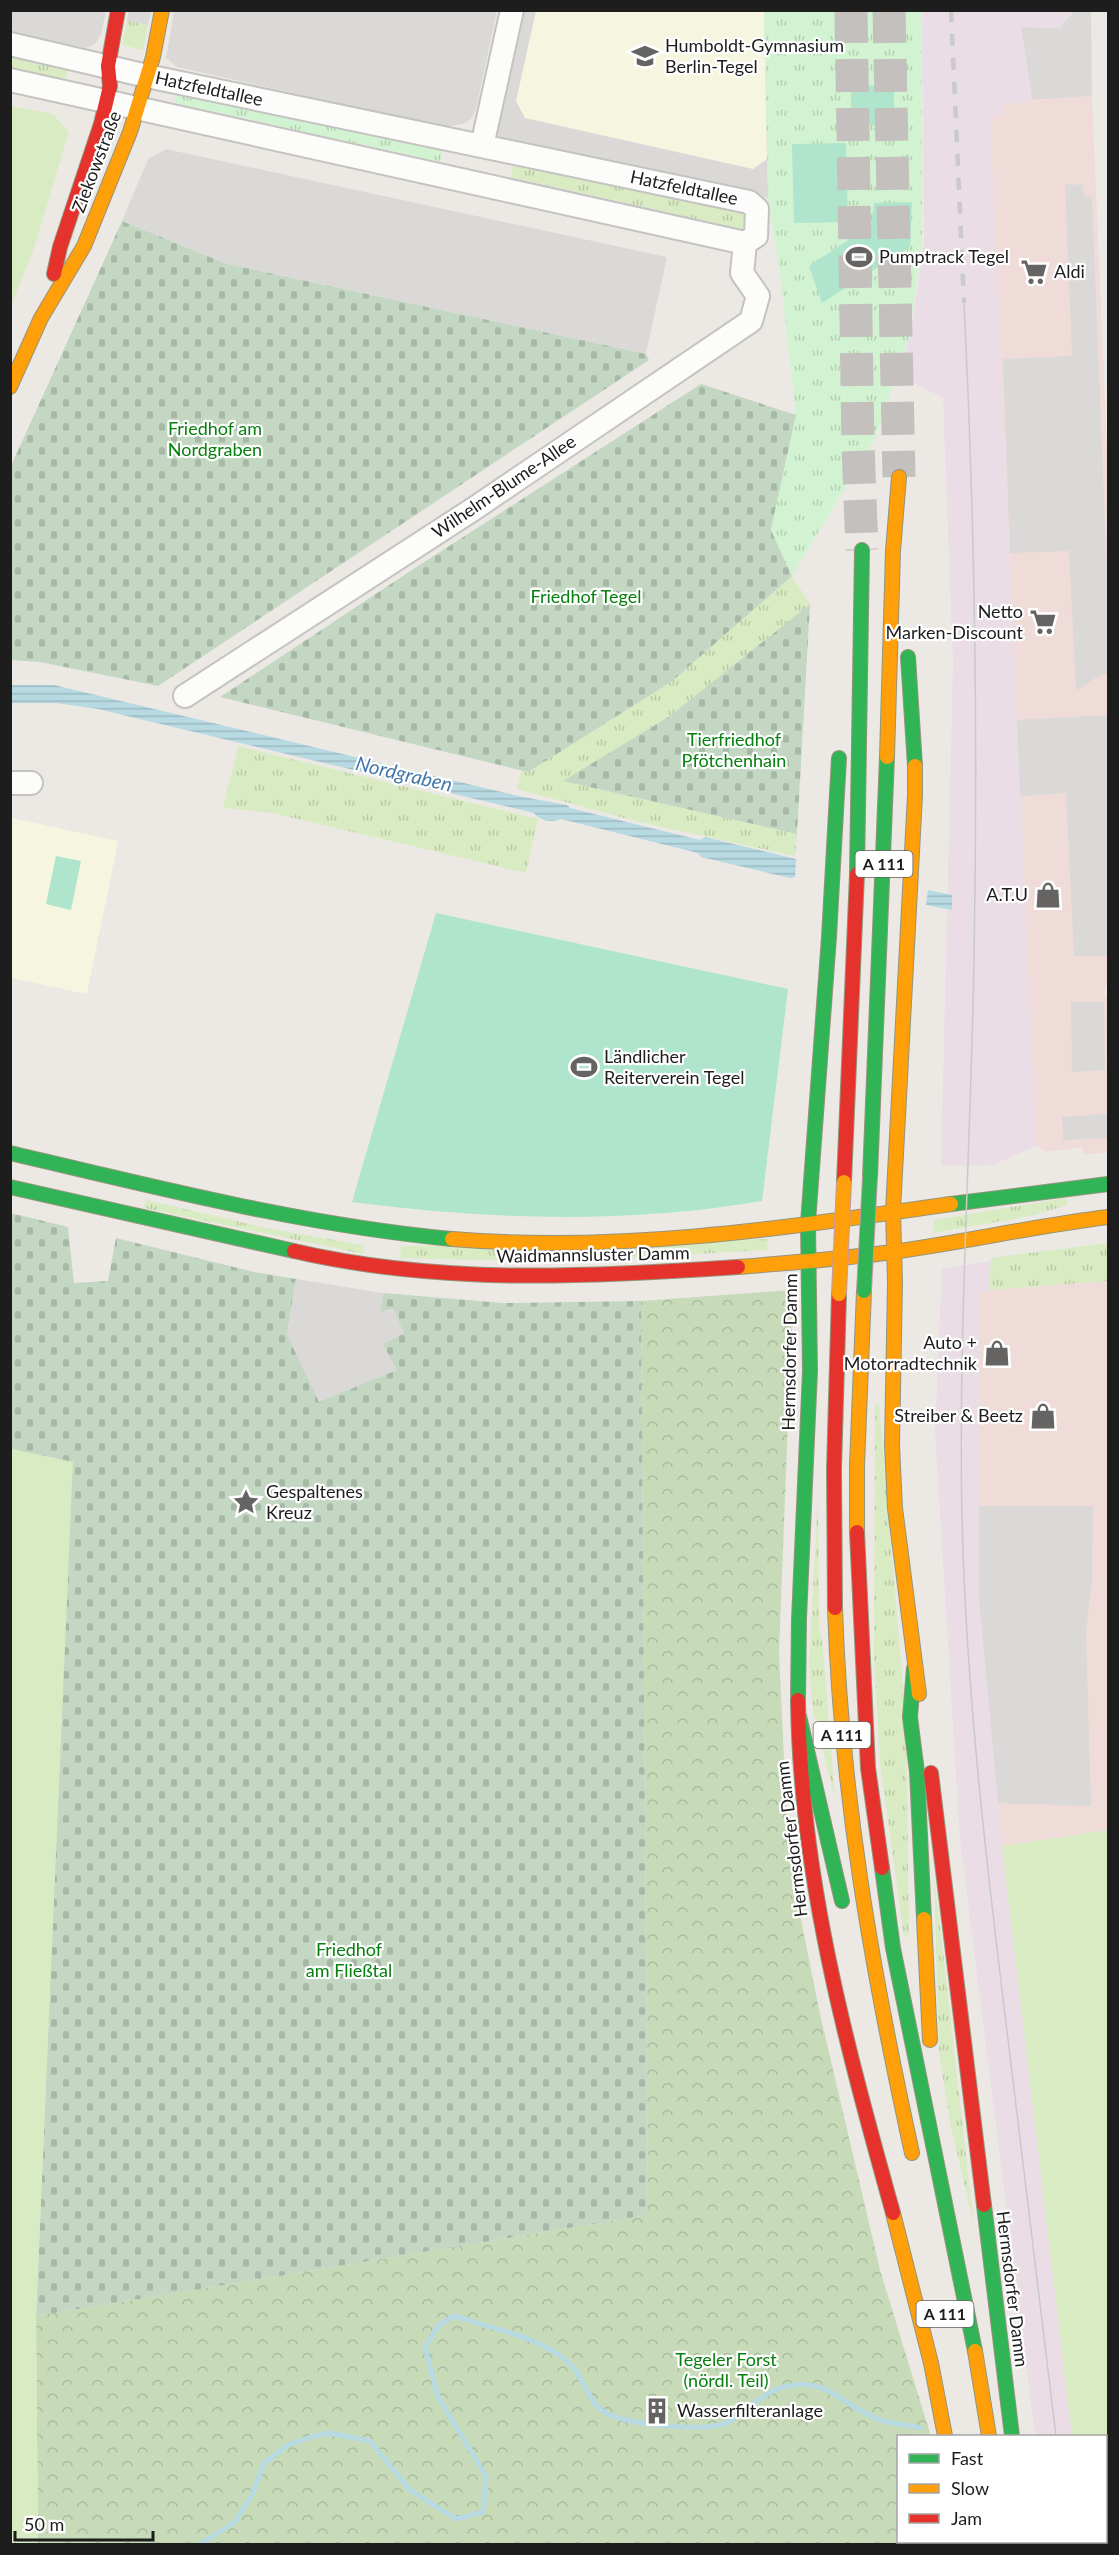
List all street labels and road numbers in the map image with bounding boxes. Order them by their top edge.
street label: Hatzfeldtallee [153,66,265,110]
street label: Ziekowstraße [67,108,126,216]
street label: Hatzfeldtallee [628,165,740,209]
street label: Wilhelm-Blume-Allee [427,430,580,542]
road number: A 111 [856,851,912,877]
street label: Waidmannsluster Damm [496,1241,690,1267]
street label: Hermsdorfer Damm [777,1273,801,1431]
road number: A 111 [814,1722,870,1748]
street label: Hermsdorfer Damm [771,1760,812,1919]
street label: Hermsdorfer Damm [992,2209,1033,2368]
road number: A 111 [916,2301,974,2327]

